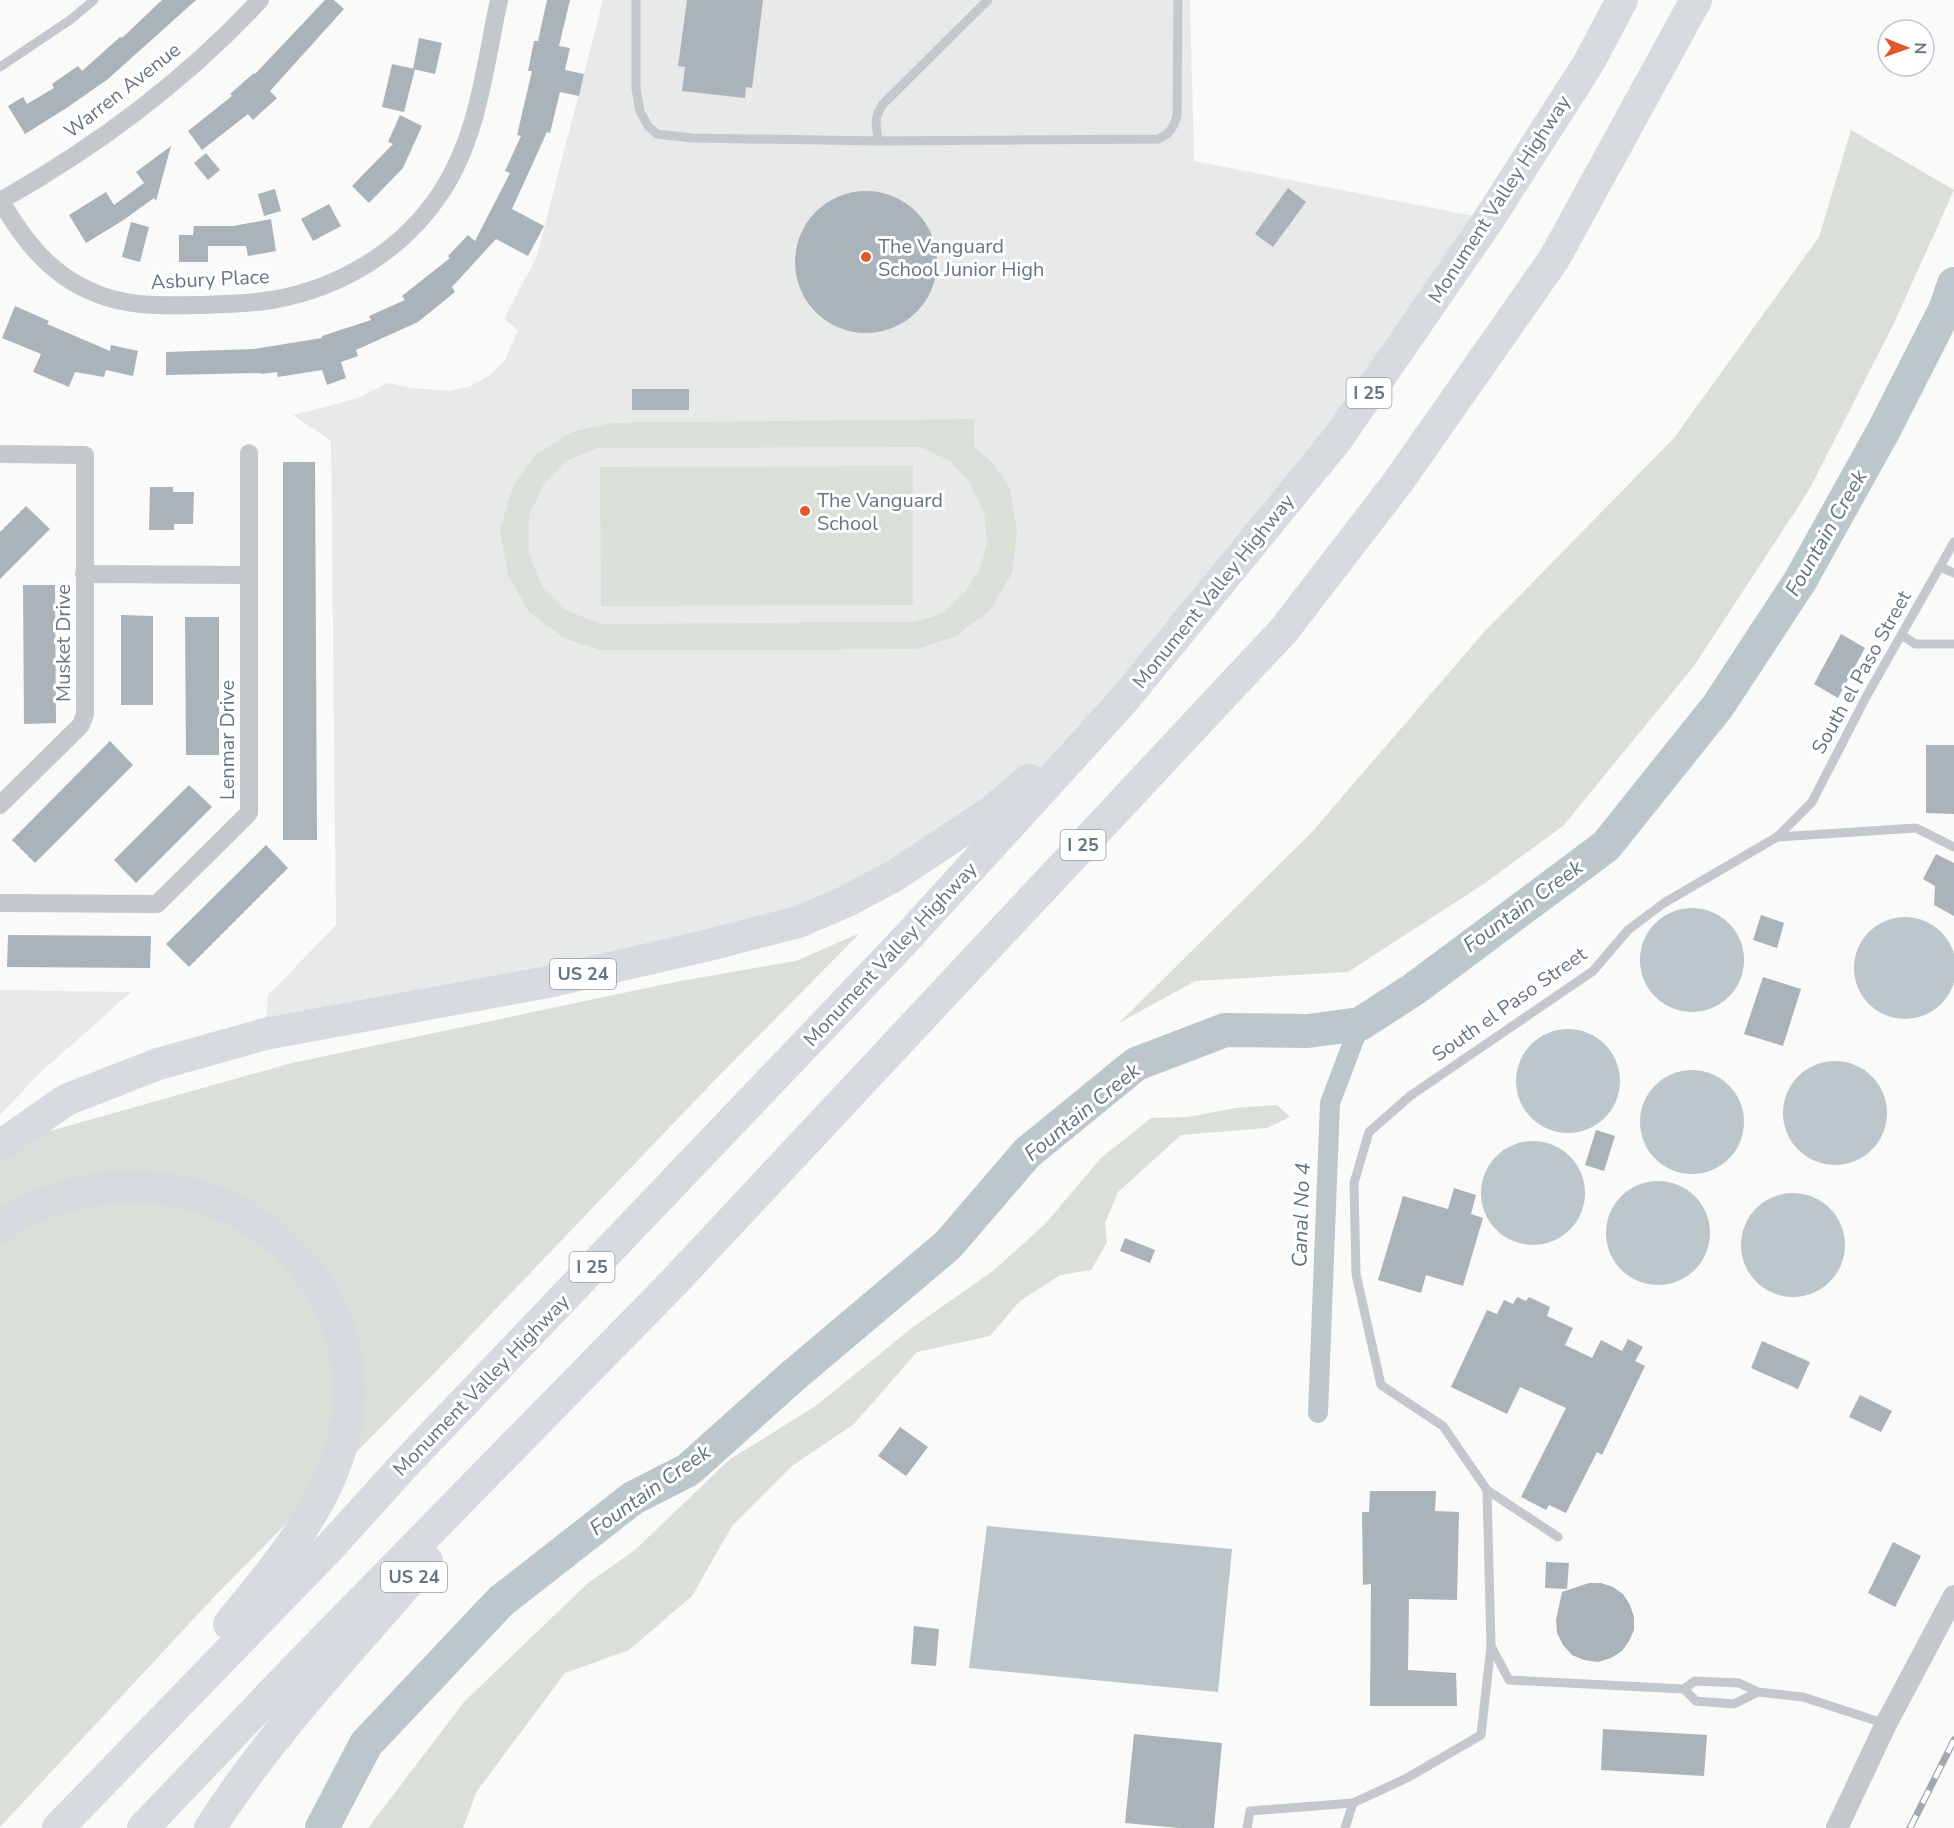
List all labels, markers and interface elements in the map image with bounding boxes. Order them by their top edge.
north arrow [1876,18,1936,78]
street label: Warren Avenue [58,36,186,144]
text: N [1909,42,1931,54]
street label: Monument Valley Highway [1422,89,1577,309]
place label: The Vanguard School Junior High [878,233,1044,283]
marker: The Vanguard School Junior High [859,250,873,264]
street label: Asbury Place [150,263,270,296]
road number: I 25 [1346,378,1392,408]
water label: Fountain Creek [1778,464,1874,601]
place label: The Vanguard School [817,487,943,537]
street label: Monument Valley Highway [1126,488,1301,694]
marker: The Vanguard School [798,504,812,518]
street label: Musket Drive [50,584,77,702]
street label: South el Paso Street [1805,585,1918,759]
street label: Lenmar Drive [214,680,241,800]
road number: I 25 [1060,830,1106,860]
water label: Fountain Creek [1458,853,1589,959]
street label: Monument Valley Highway [798,856,984,1052]
street label: South el Paso Street [1427,940,1593,1068]
road number: US 24 [550,959,616,989]
water label: Fountain Creek [1018,1056,1146,1167]
water label: Canal No 4 [1285,1162,1317,1268]
road number: I 25 [570,1252,614,1282]
street label: Monument Valley Highway [387,1288,576,1482]
water label: Fountain Creek [584,1438,716,1542]
road number: US 24 [381,1562,447,1592]

